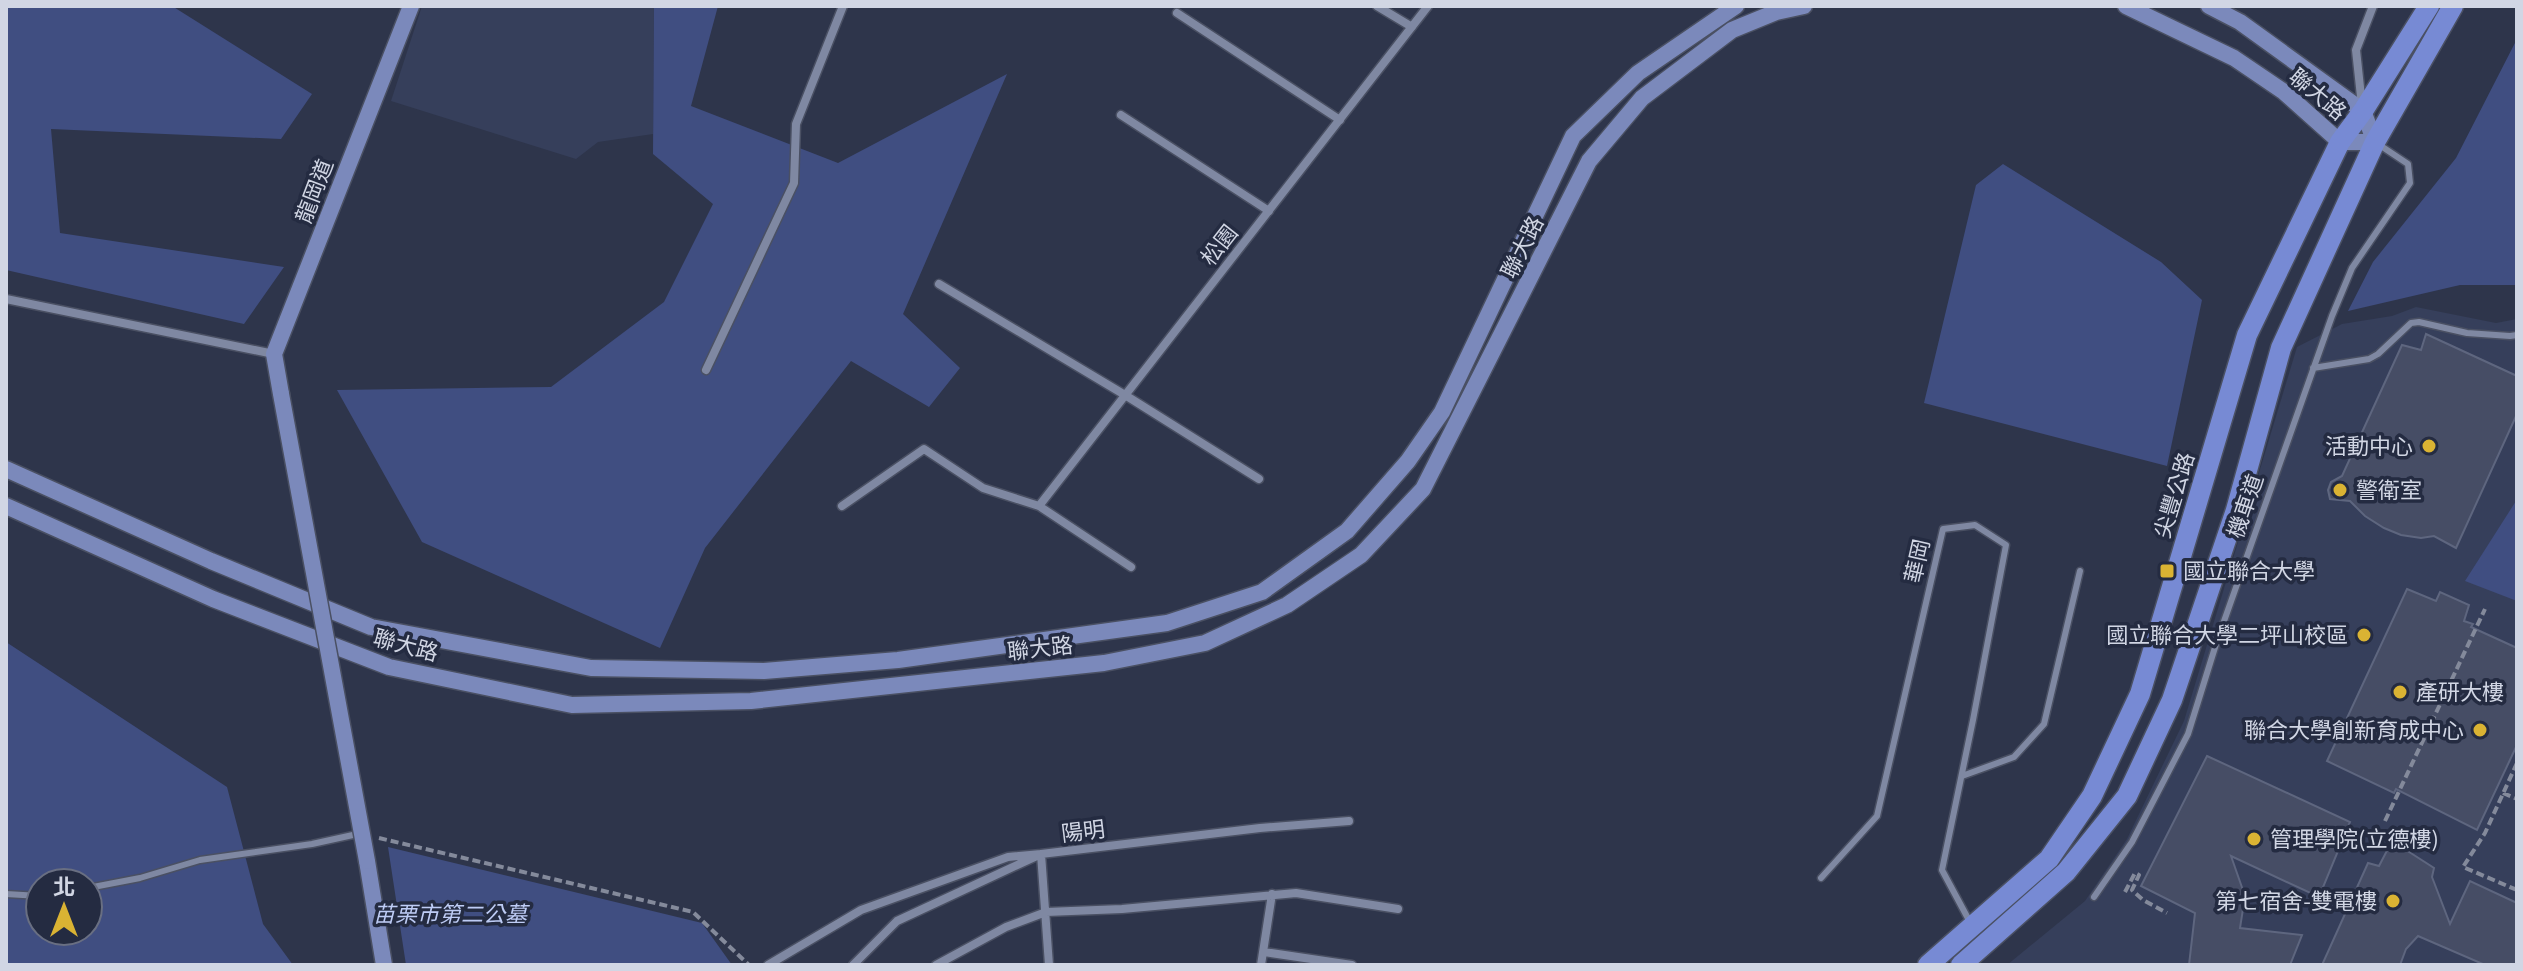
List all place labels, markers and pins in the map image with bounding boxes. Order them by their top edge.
place label: 活動中心 [2325,428,2413,460]
marker: 活動中心 [2420,437,2438,455]
place label: 警衛室 [2356,472,2422,504]
marker: 警衛室 [2331,481,2349,499]
place label: 國立聯合大學 [2183,553,2315,585]
marker: 國立聯合大學 [2158,562,2176,580]
place label: 國立聯合大學二坪山校區 [2106,617,2348,649]
marker: 國立聯合大學二坪山校區 [2355,626,2373,644]
place label: 產研大樓 [2416,674,2504,706]
marker: 產研大樓 [2391,683,2409,701]
place label: 聯合大學創新育成中心 [2244,712,2464,744]
marker: 聯合大學創新育成中心 [2471,721,2489,739]
place label: 管理學院(立德樓) [2270,821,2439,853]
marker: 管理學院(立德樓) [2245,830,2263,848]
place label: 第七宿舍-雙電樓 [2215,883,2377,915]
marker: 第七宿舍-雙電樓 [2384,892,2402,910]

